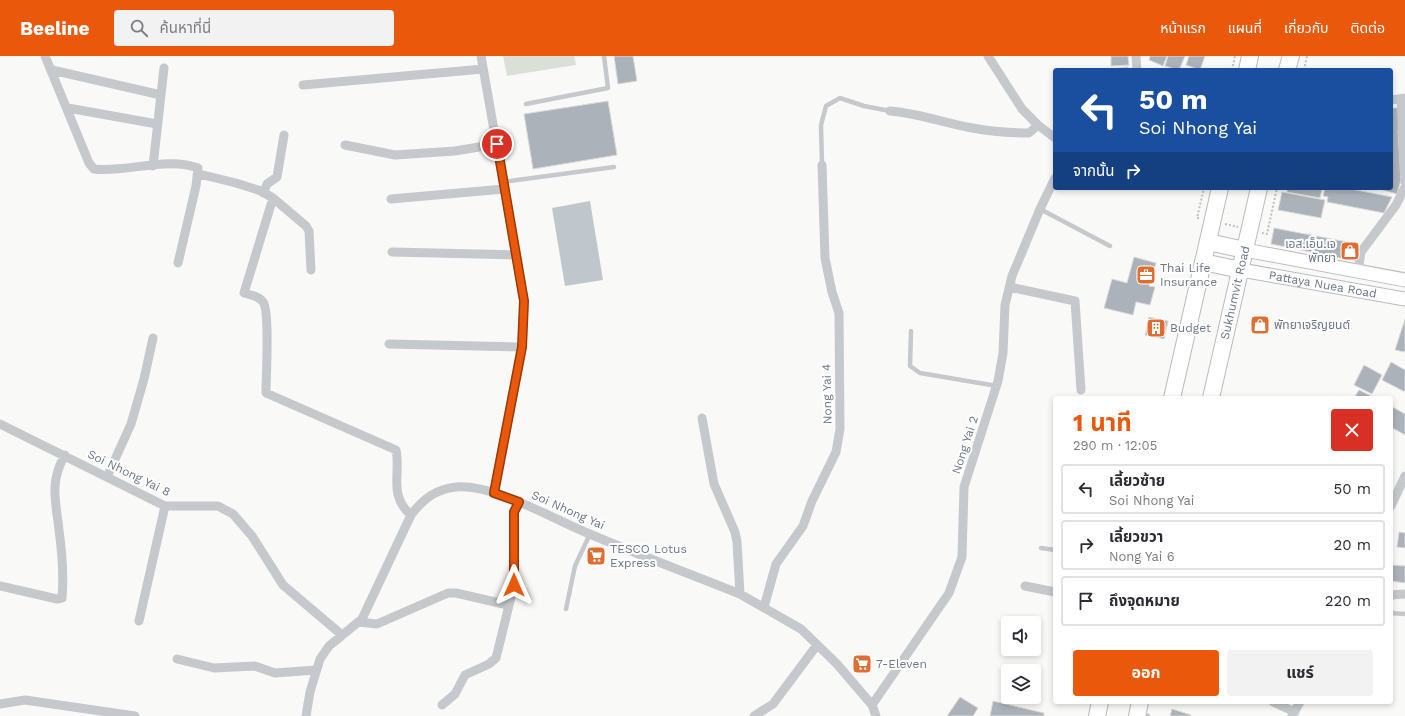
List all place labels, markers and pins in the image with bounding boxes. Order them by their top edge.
pin [480,127,514,161]
place label: เอส.เอ็น.เจ พัทยา [1285,237,1336,265]
shop icon: เอส.เอ็น.เจ พัทยา [1339,240,1361,262]
place label: Thai Life Insurance [1160,261,1217,289]
office icon: Thai Life Insurance [1135,264,1157,286]
shop icon: พัทยาเจริญยนต์ [1249,314,1271,336]
building icon: Budget [1145,317,1167,339]
place label: พัทยาเจริญยนต์ [1274,318,1350,332]
place label: Budget [1170,321,1211,335]
place label: TESCO Lotus Express [610,542,687,570]
supermarket icon: TESCO Lotus Express [585,545,607,567]
supermarket icon: 7-Eleven [851,653,873,675]
place label: 7-Eleven [876,657,927,671]

